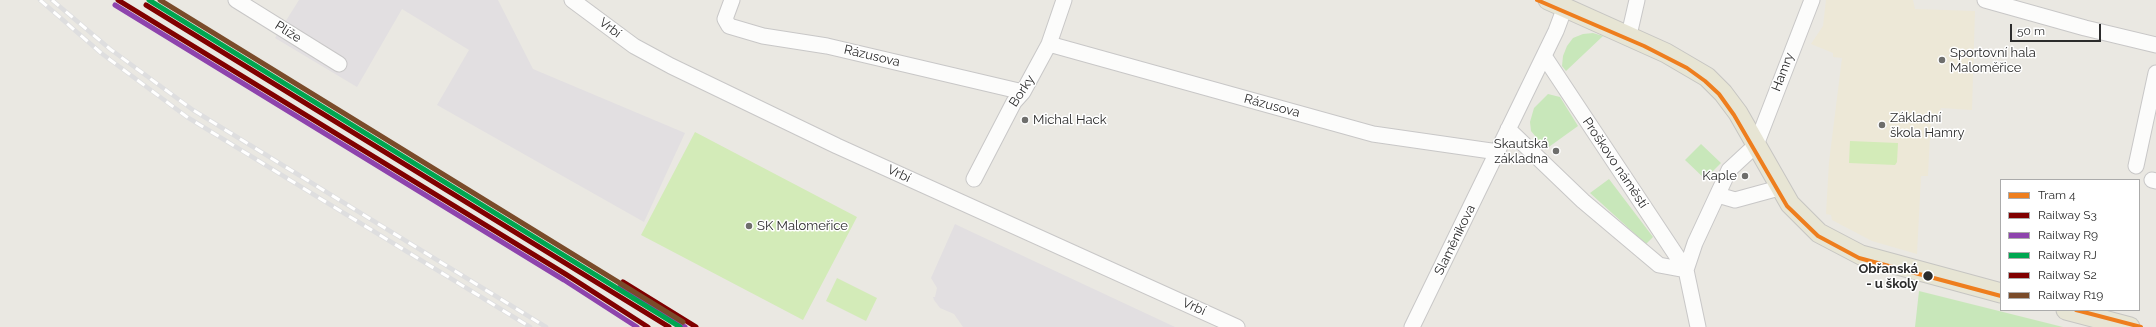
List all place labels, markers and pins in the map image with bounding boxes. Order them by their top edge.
place label: Sportovní hala Maloměřice [1950,45,2036,76]
marker: Sportovní hala Maloměřice [1937,55,1947,65]
place label: Základní škola Hamry [1890,110,1965,141]
place label: Michal Hack [1033,112,1107,128]
marker: Michal Hack [1020,115,1030,125]
marker: Základní škola Hamry [1877,120,1887,130]
place label: Skautská základna [1494,136,1548,167]
marker: Skautská základna [1551,146,1561,156]
place label: Kaple [1702,168,1737,184]
marker: Kaple [1740,171,1750,181]
place label: SK Malomeřice [757,218,848,234]
marker: SK Malomeřice [744,221,754,231]
place label: Obřanská - u školy [1859,261,1918,292]
marker: Obřanská - u školy [1921,269,1935,283]

